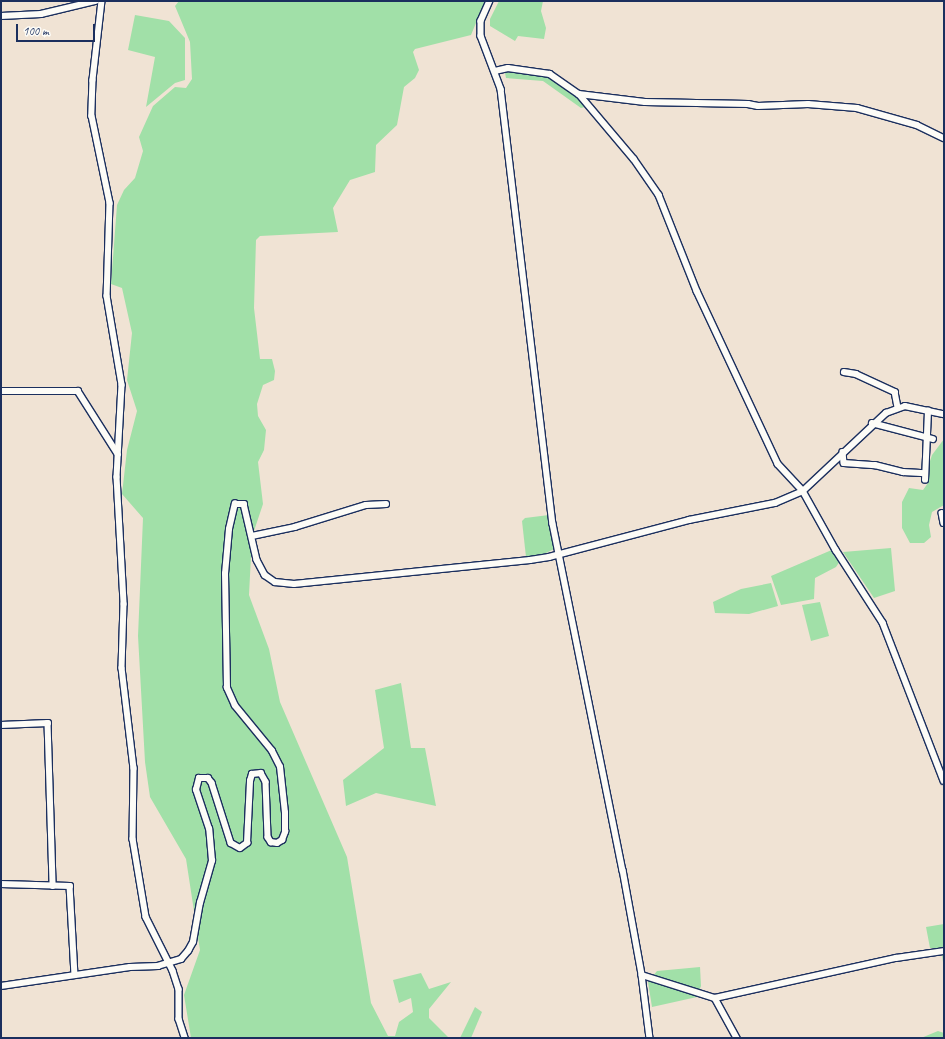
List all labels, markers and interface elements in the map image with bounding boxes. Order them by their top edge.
scale bar [18,16,97,42]
text: 100 m [23,23,49,39]

